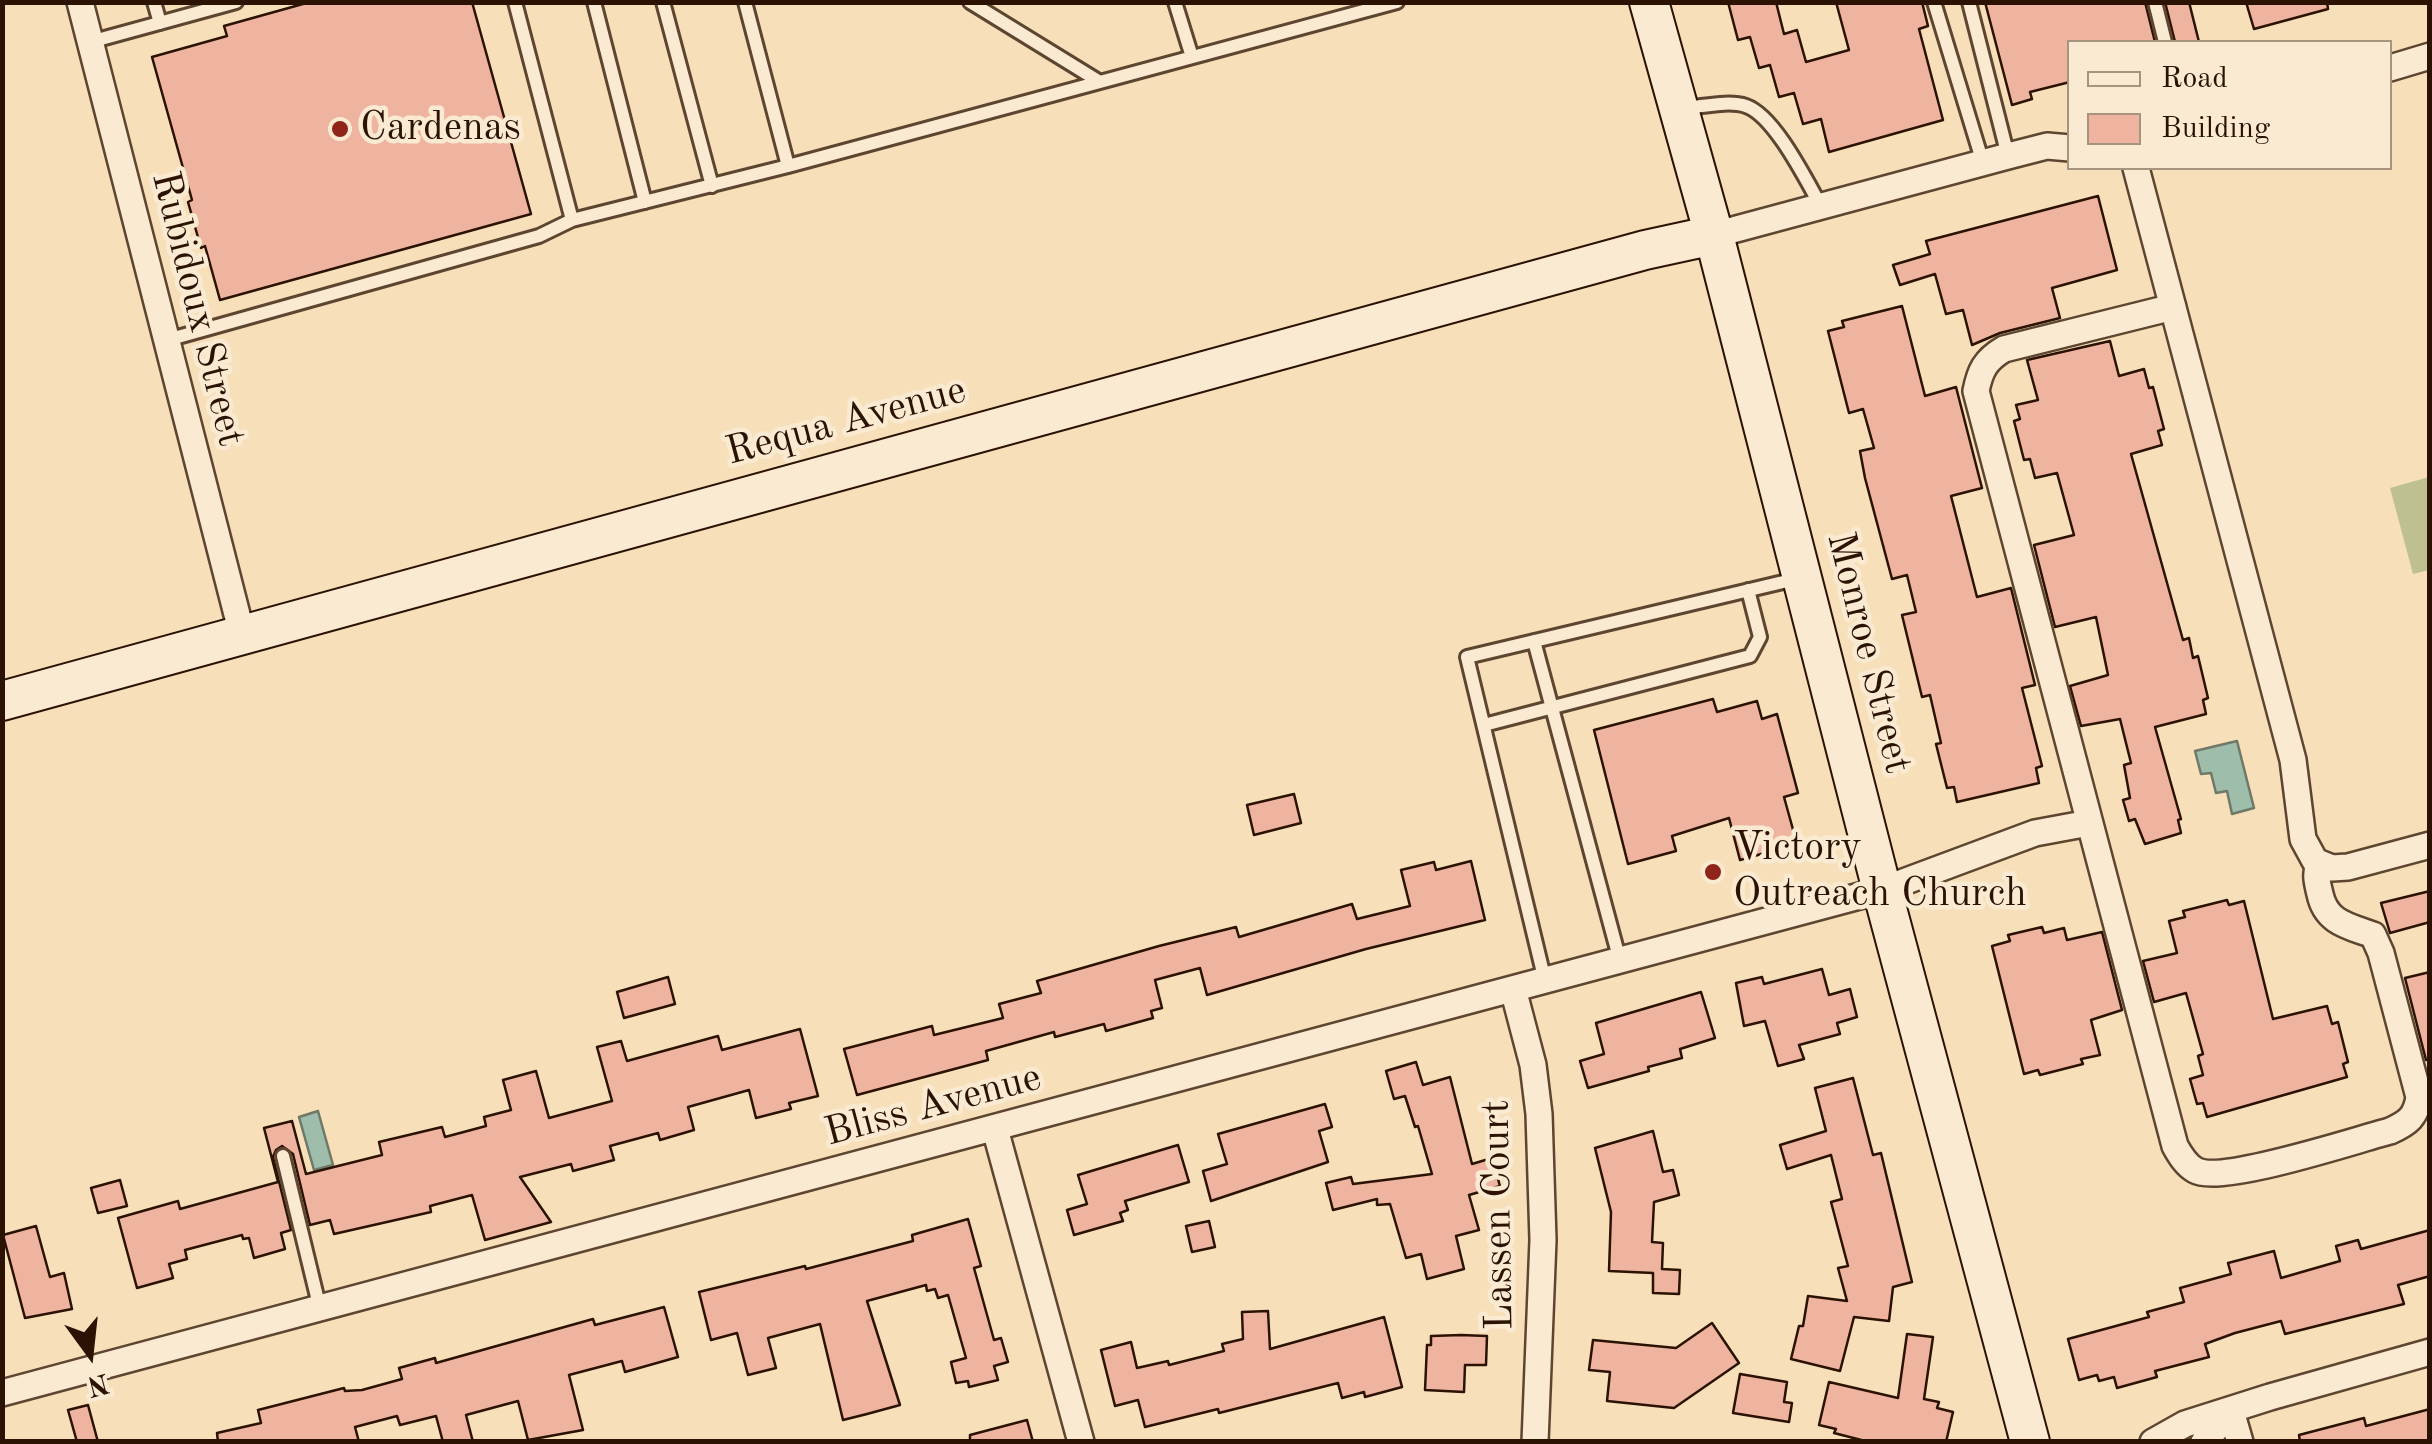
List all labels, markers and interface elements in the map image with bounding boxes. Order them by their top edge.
legend [2067,40,2392,170]
text: Road [2161,64,2228,94]
place label: Cardenas [360,105,521,153]
text: Building [2161,114,2270,144]
marker: Cardenas [329,118,351,140]
street label: Rubidoux Street [140,167,254,451]
street label: Requa Avenue [721,367,971,477]
street label: Monroe Street [1815,527,1921,779]
place label: Victory Outreach Church [1733,825,2027,919]
marker: Victory Outreach Church [1702,861,1724,883]
street label: Bliss Avenue [819,1054,1047,1158]
street label: Lassen Court [1473,1099,1525,1331]
north arrow [40,1304,140,1404]
text: N [84,1367,112,1399]

